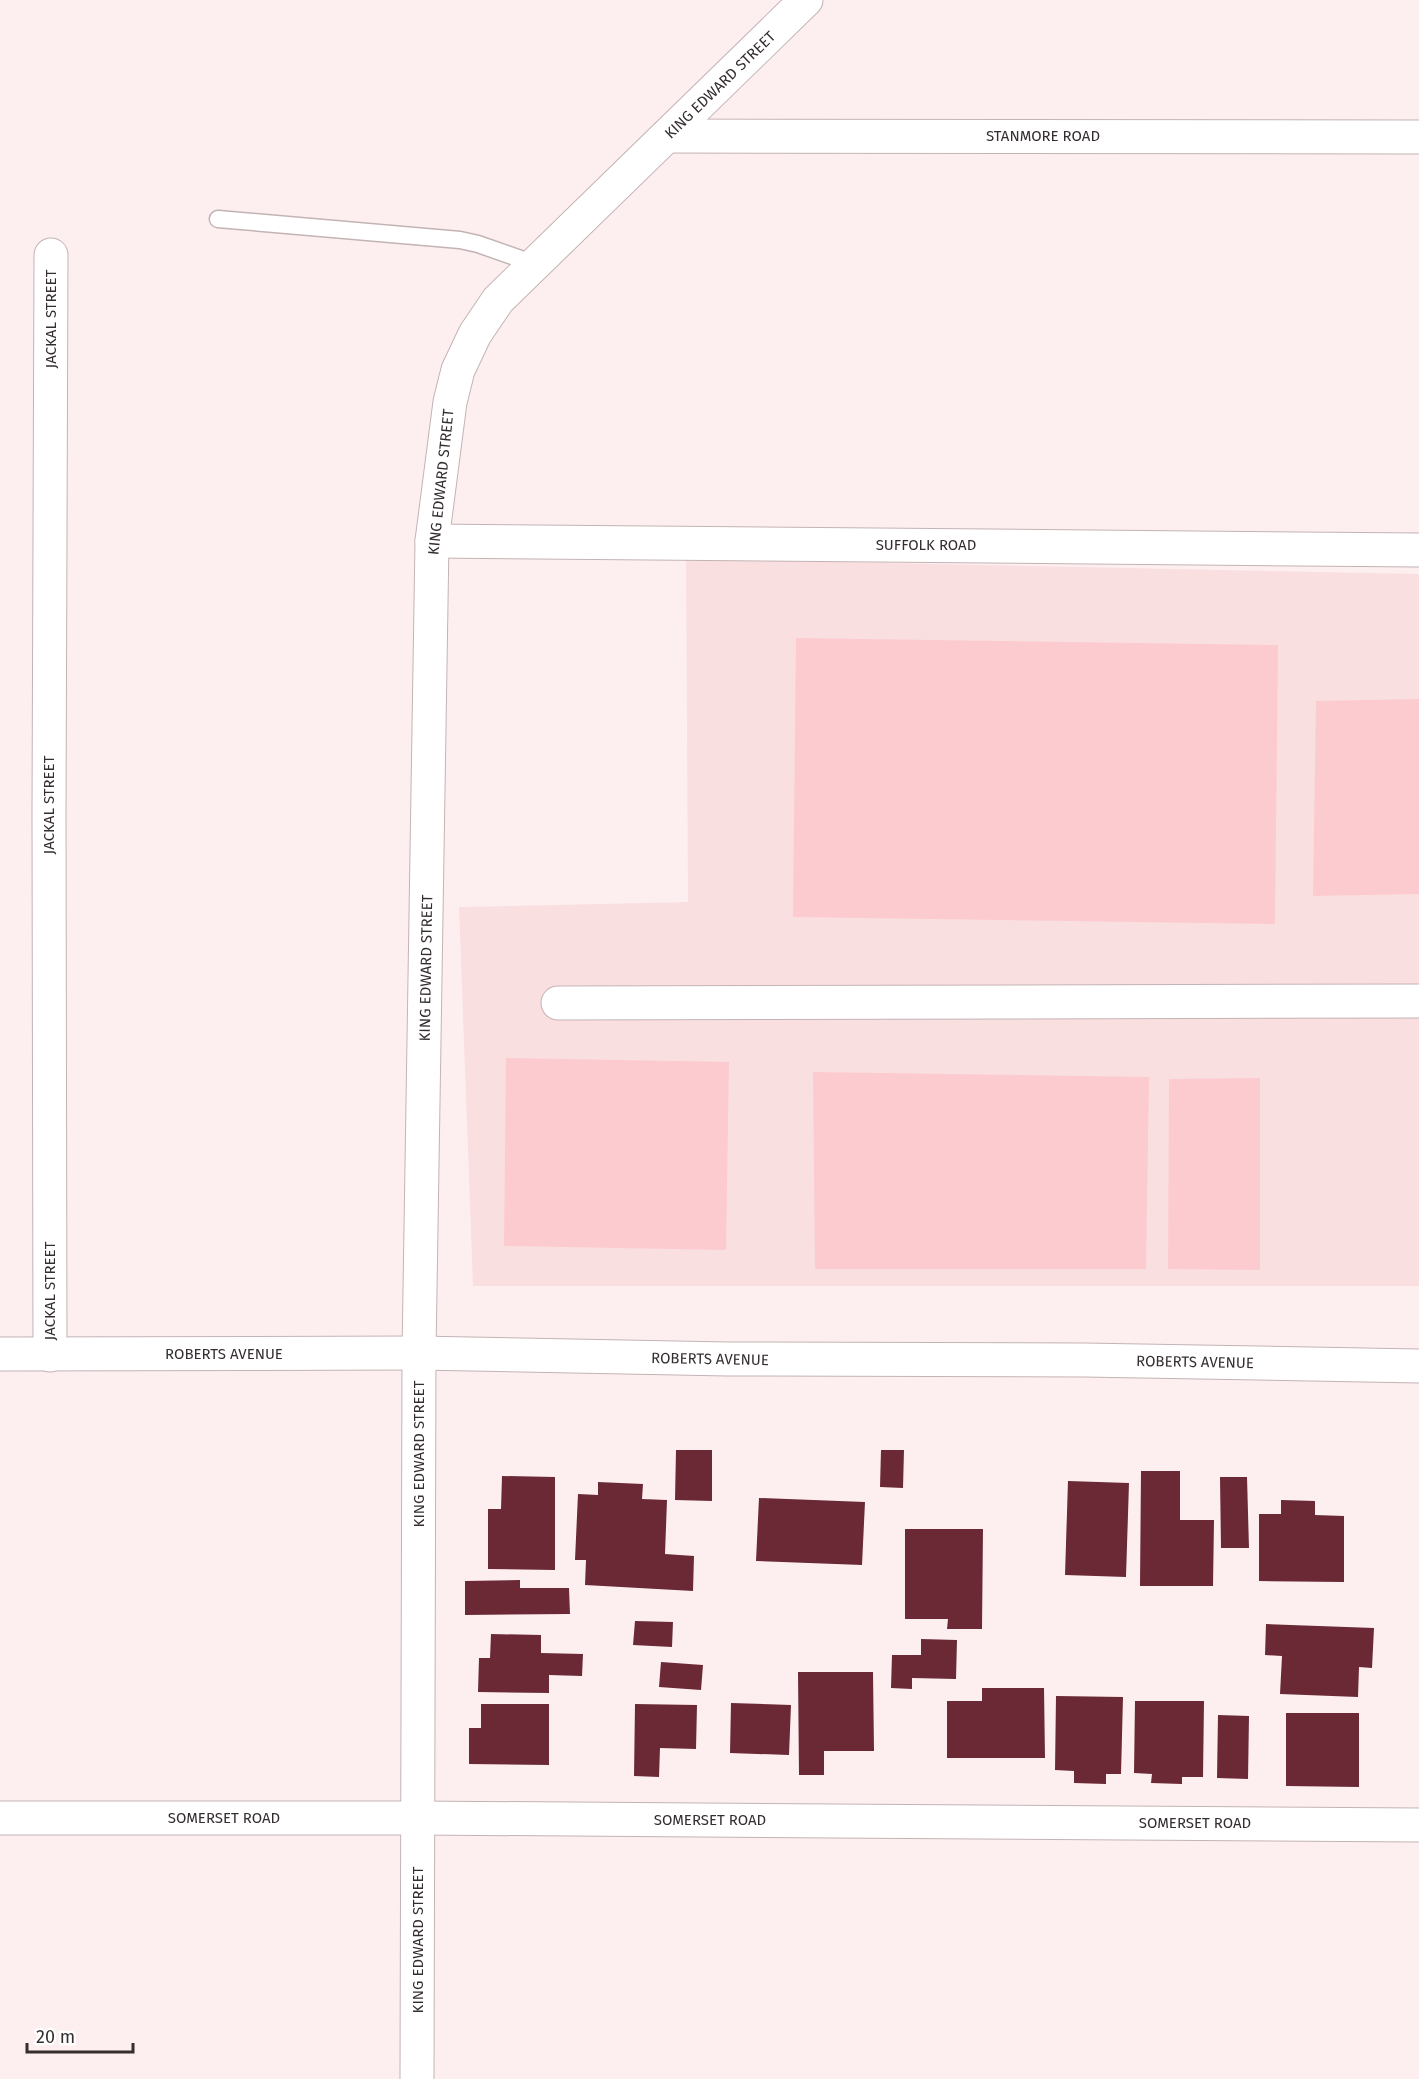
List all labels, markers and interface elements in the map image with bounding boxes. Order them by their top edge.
street label: KING EDWARD STREET [661,27,779,142]
street label: STANMORE ROAD [986,127,1100,145]
street label: JACKAL STREET [42,269,60,368]
street label: KING EDWARD STREET [424,408,458,556]
street label: SUFFOLK ROAD [876,536,976,554]
street label: JACKAL STREET [40,755,58,854]
street label: KING EDWARD STREET [416,894,436,1042]
street label: JACKAL STREET [41,1241,59,1340]
street label: ROBERTS AVENUE [165,1345,283,1363]
street label: ROBERTS AVENUE [651,1349,769,1369]
street label: ROBERTS AVENUE [1136,1352,1254,1372]
street label: KING EDWARD STREET [410,1380,428,1527]
street label: SOMERSET ROAD [168,1809,280,1827]
street label: SOMERSET ROAD [654,1811,766,1829]
street label: SOMERSET ROAD [1139,1814,1251,1832]
street label: KING EDWARD STREET [409,1866,427,2013]
scale bar [27,2016,134,2054]
text: 20 m [36,2026,75,2048]

